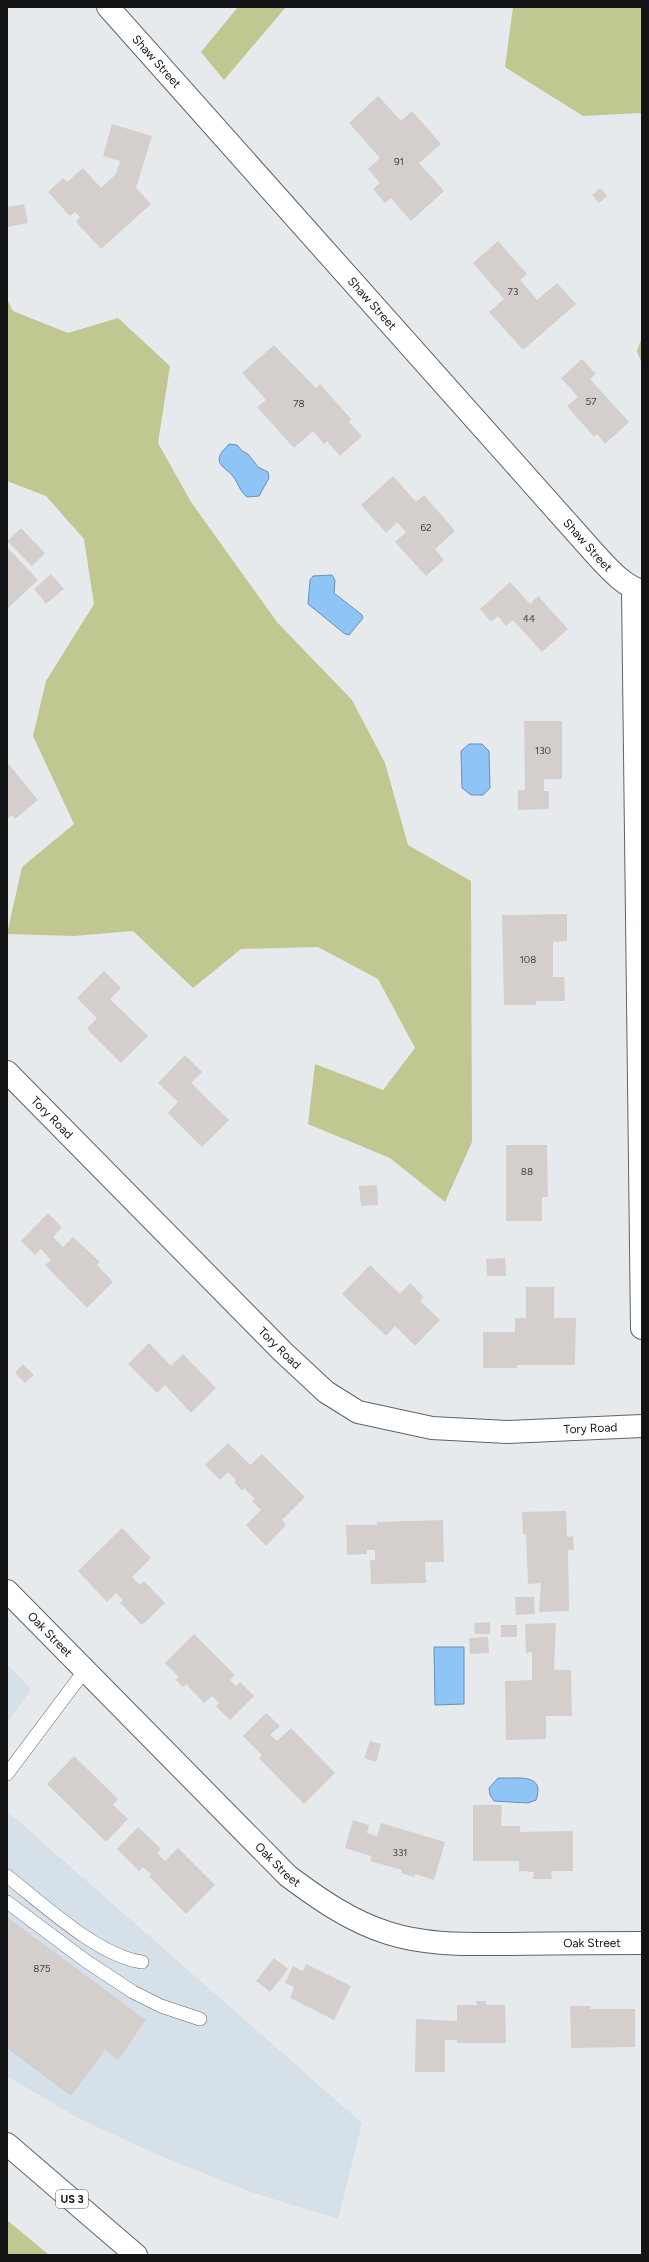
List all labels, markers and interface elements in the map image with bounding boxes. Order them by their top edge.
street label: Shaw Street [129,32,184,91]
house number: 91 [394,155,404,168]
street label: Shaw Street [345,274,400,333]
house number: 73 [508,285,518,298]
house number: 57 [585,395,597,408]
house number: 78 [293,397,305,410]
street label: Shaw Street [560,516,615,575]
house number: 62 [420,521,432,534]
house number: 44 [523,612,535,625]
house number: 130 [535,744,551,757]
house number: 108 [520,953,536,966]
street label: Tory Road [28,1093,76,1142]
house number: 88 [521,1165,533,1178]
street label: Tory Road [255,1324,304,1372]
street label: Tory Road [563,1420,618,1436]
street label: Oak Street [25,1609,75,1660]
street label: Oak Street [252,1840,304,1890]
house number: 331 [392,1846,408,1859]
street label: Oak Street [563,1936,621,1950]
house number: 875 [33,1962,51,1975]
road number: US 3 [56,2190,88,2208]

